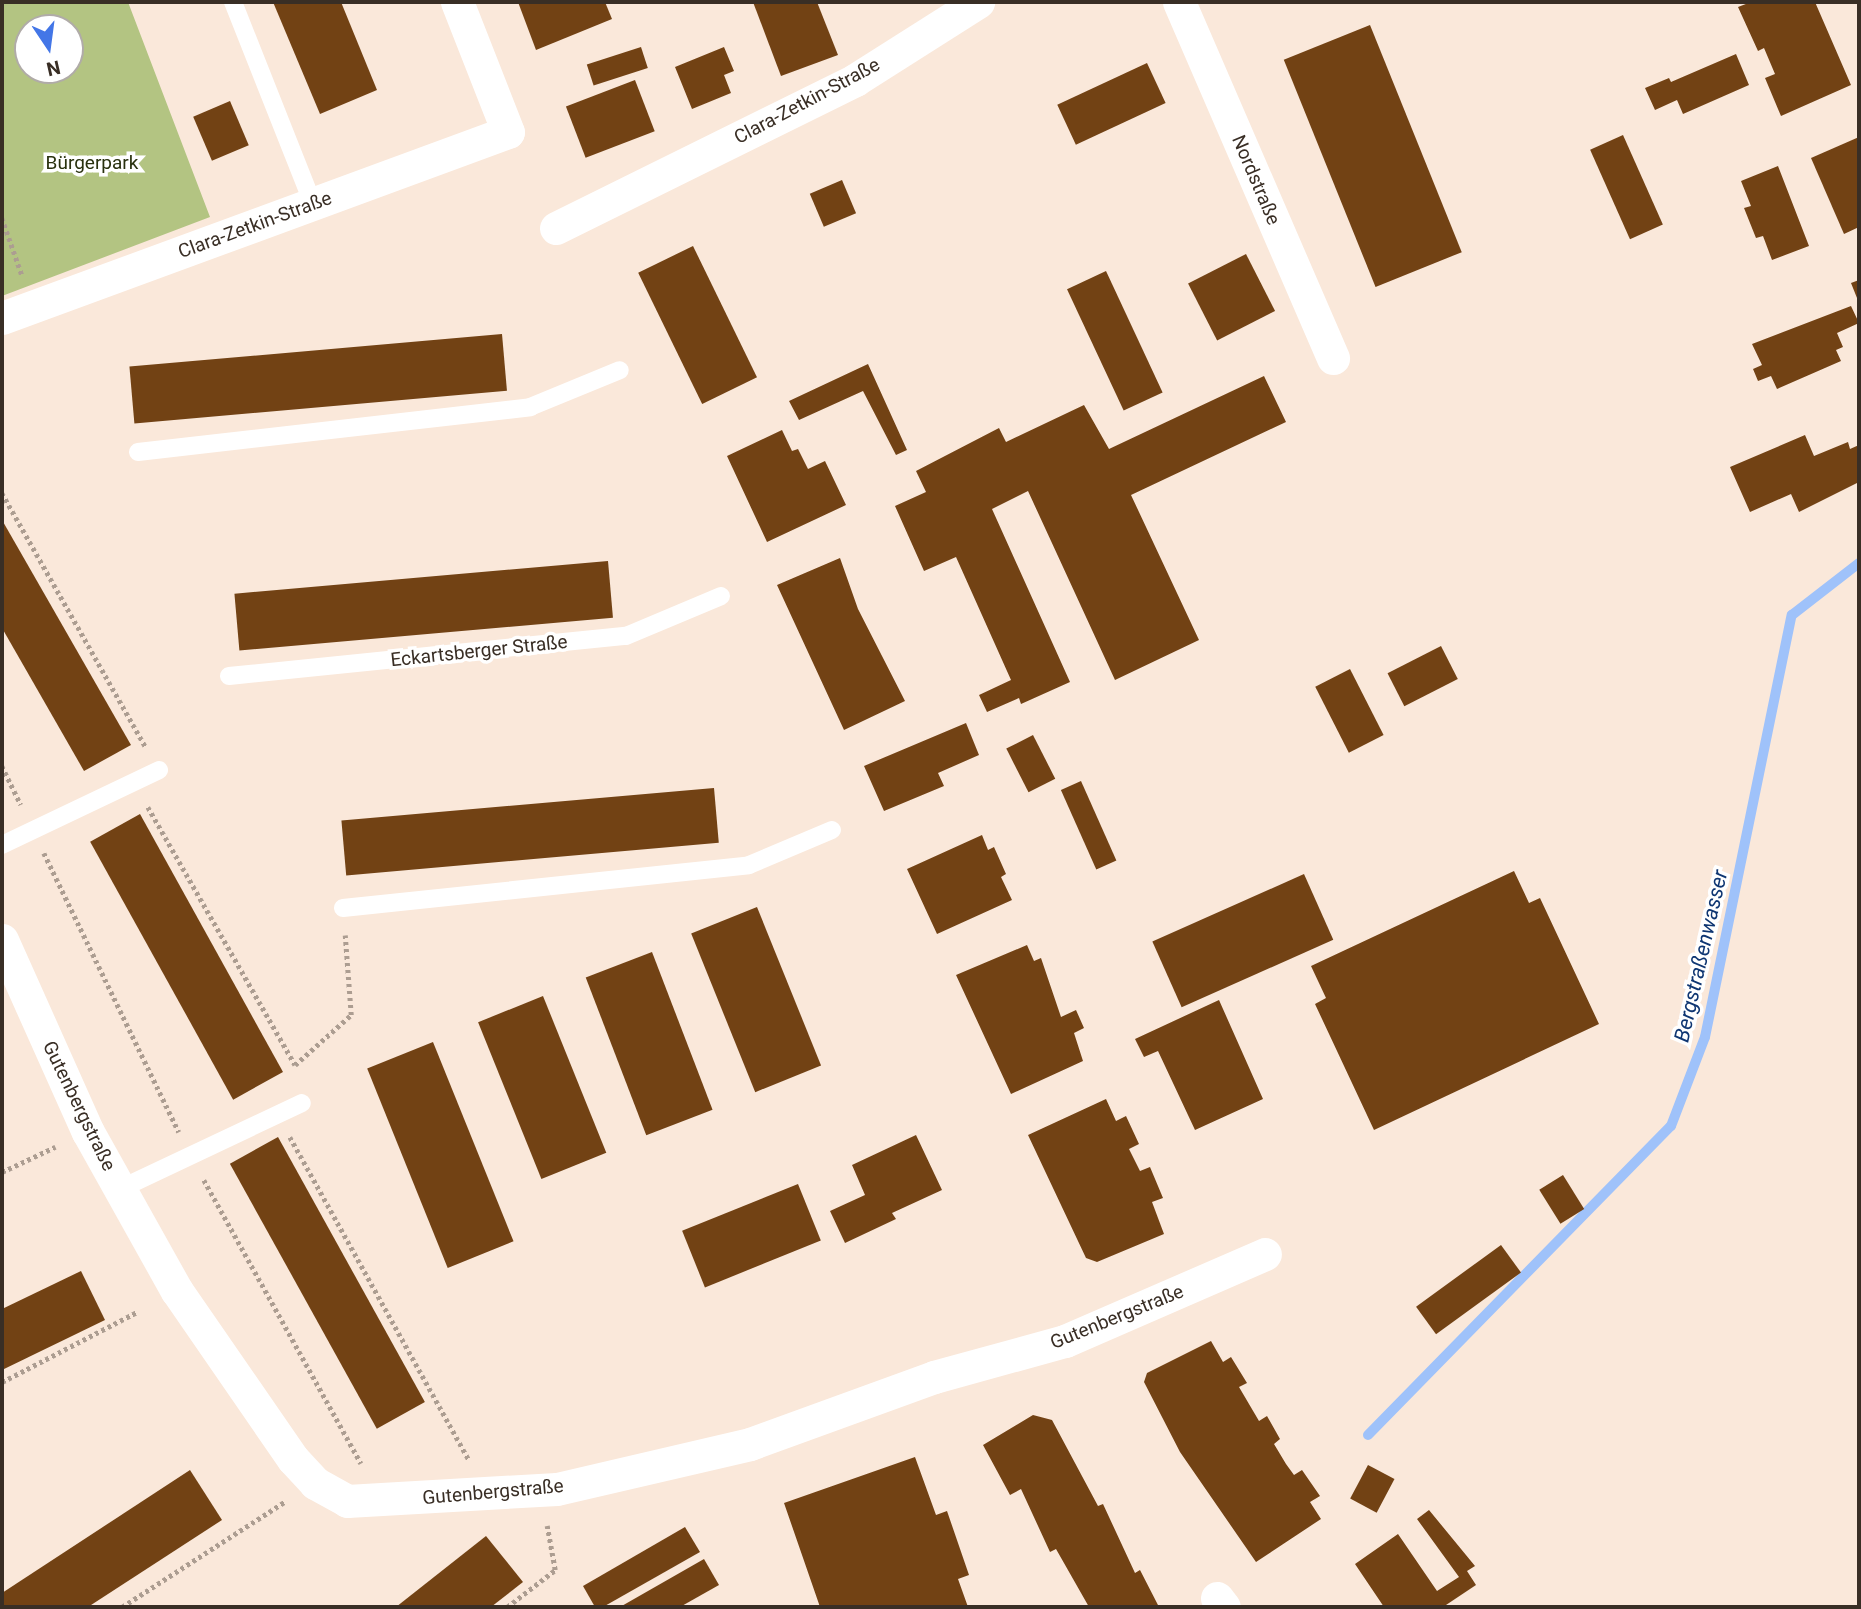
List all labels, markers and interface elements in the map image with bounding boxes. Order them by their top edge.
north arrow [14,14,84,84]
street label: Clara-Zetkin-Straße [730,53,884,149]
text: N [44,55,63,81]
street label: Nordstraße [1227,132,1285,228]
park label: Bürgerpark [46,152,138,174]
street label: Clara-Zetkin-Straße [175,187,335,263]
street label: Eckartsberger Straße [389,630,569,672]
water label: Bergstraßenwasser [1669,868,1733,1044]
street label: Gutenbergstraße [38,1037,120,1175]
street label: Gutenbergstraße [1047,1280,1187,1354]
street label: Gutenbergstraße [421,1474,565,1510]

